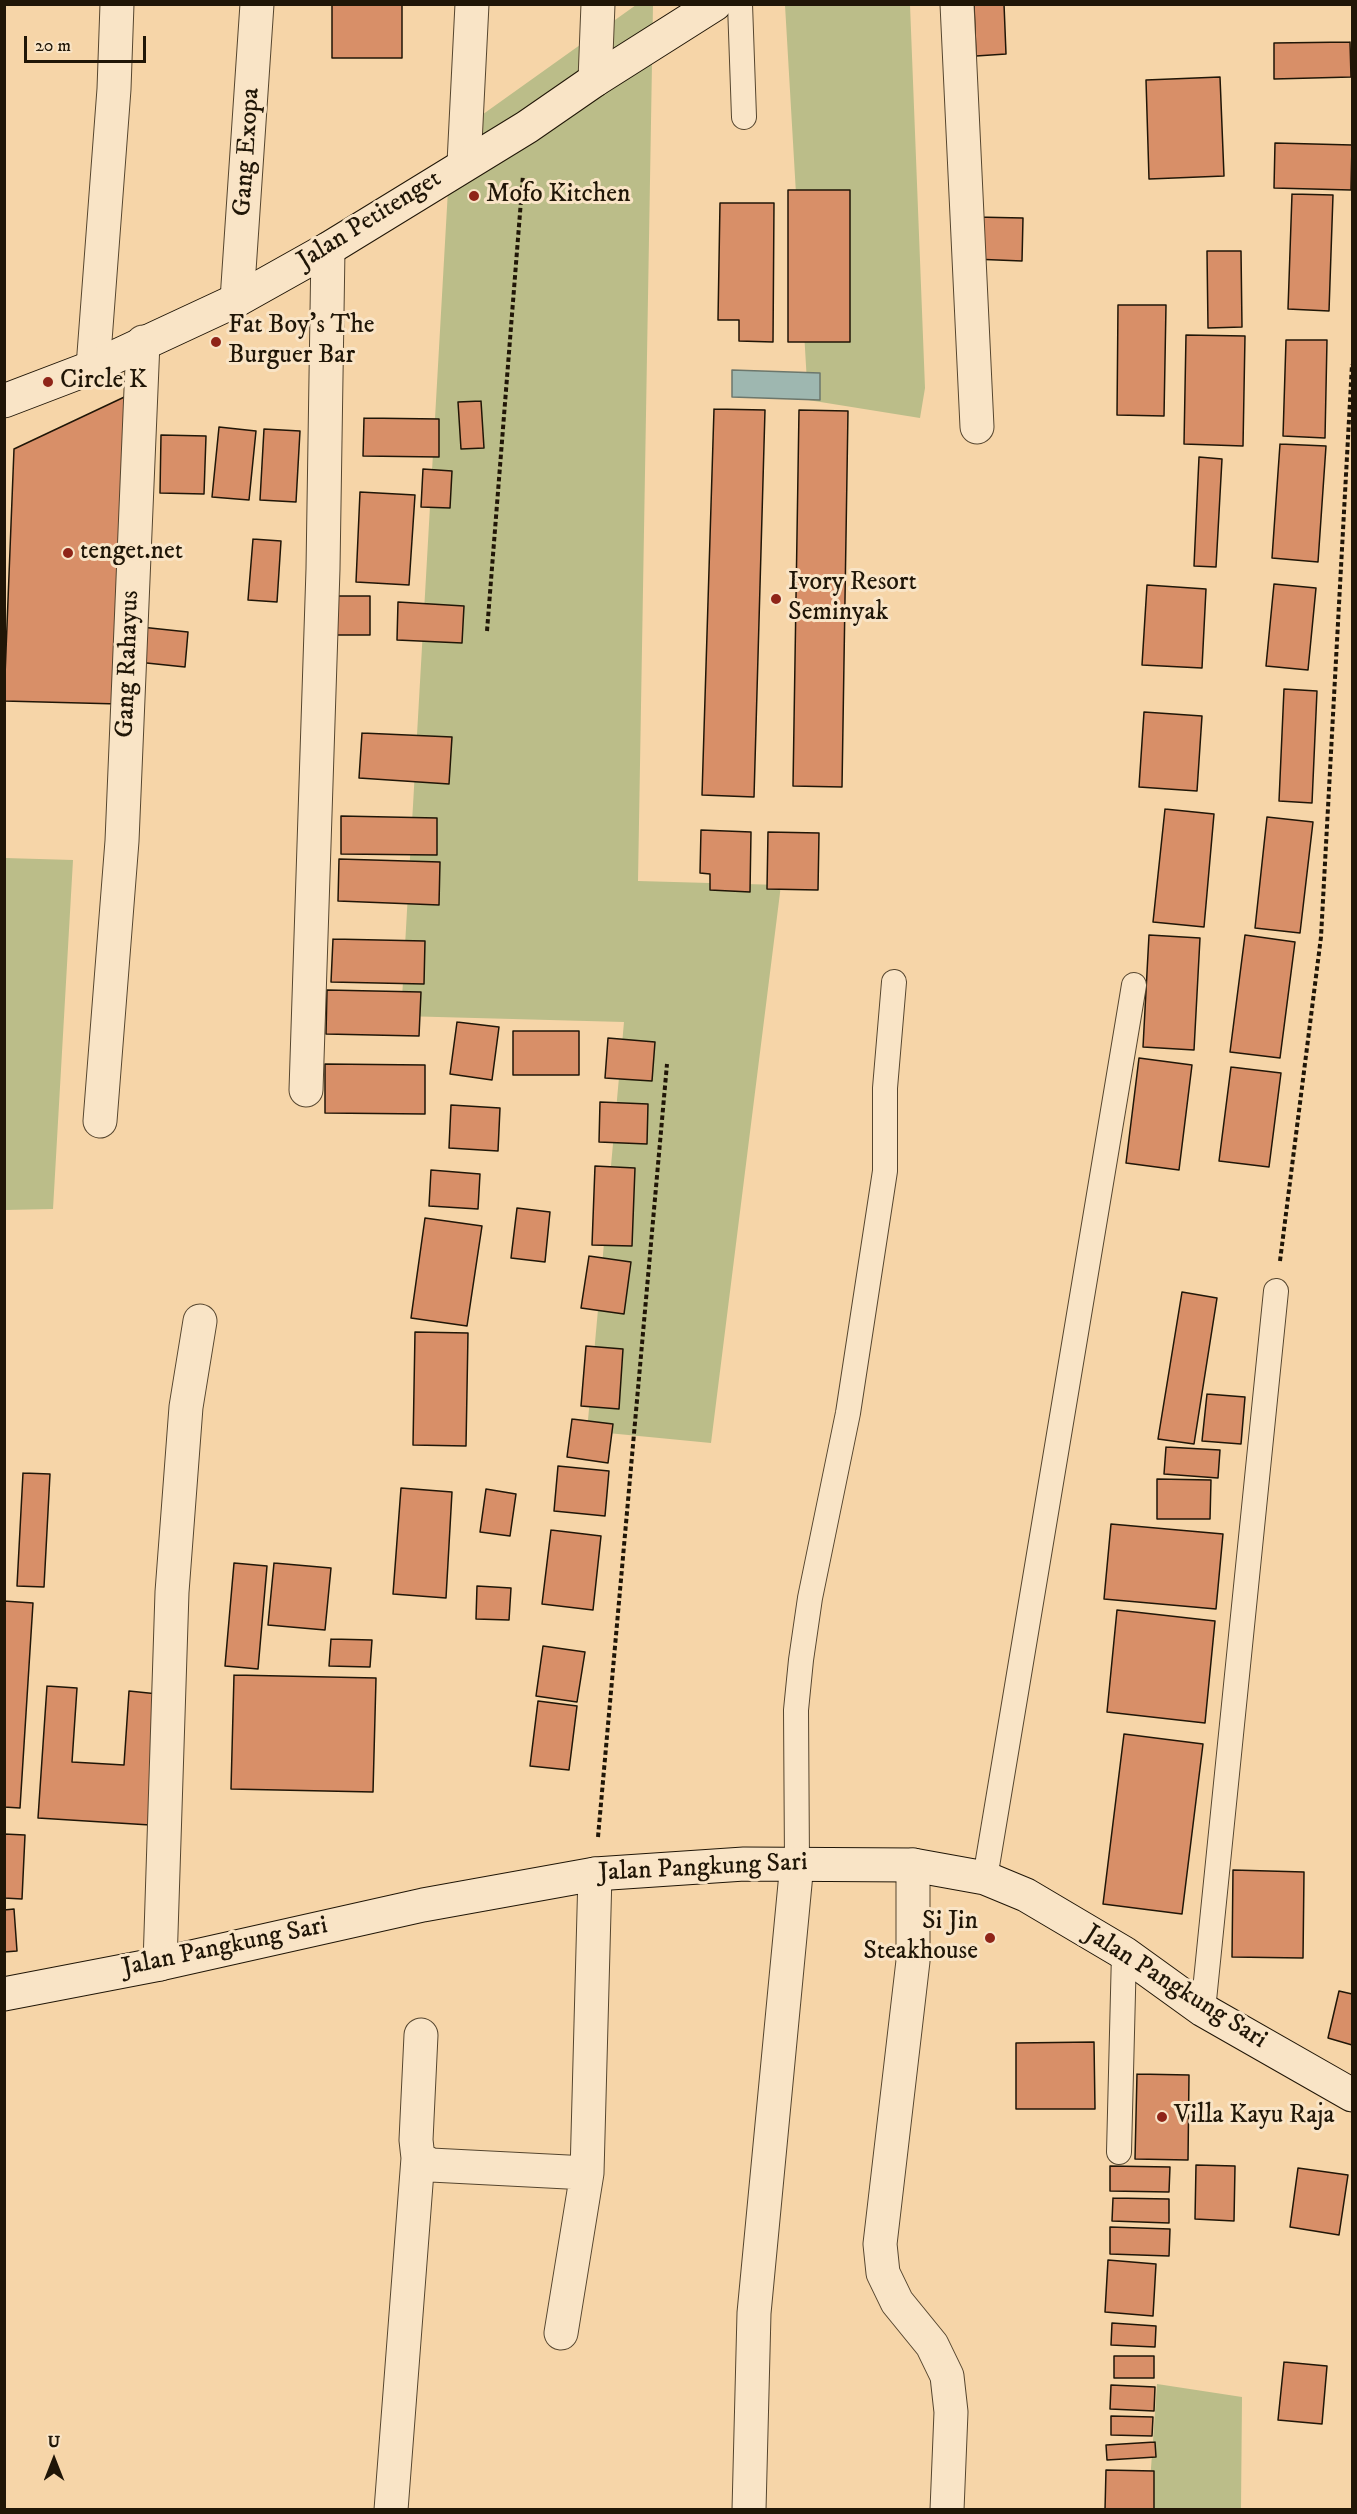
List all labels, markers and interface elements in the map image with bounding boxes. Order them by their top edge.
scale bar [27,24,148,62]
text: 20 m [35,35,71,57]
street label: Gang Exopa [228,87,268,217]
street label: Jalan Petitenget [292,164,448,278]
place label: Mofo Kitchen [486,180,631,212]
marker: Mofo Kitchen [467,189,481,203]
place label: Fat Boy’s The Burguer Bar [228,311,374,372]
marker: Fat Boy’s The Burguer Bar [209,335,223,349]
place label: Circle K [60,366,147,398]
marker: Circle K [41,375,55,389]
place label: tenget.net [80,537,183,569]
marker: tenget.net [61,546,75,560]
place label: Ivory Resort Seminyak [788,568,917,630]
street label: Gang Rahayus [111,590,147,738]
marker: Ivory Resort Seminyak [769,592,783,606]
street label: Jalan Pangkung Sari [598,1848,808,1890]
place label: Si Jin Steakhouse [863,1907,978,1968]
street label: Jalan Pangkung Sari [119,1911,331,1985]
street label: Jalan Pangkung Sari [1078,1919,1272,2057]
marker: Si Jin Steakhouse [983,1931,997,1945]
place label: Villa Kayu Raja [1174,2101,1334,2133]
marker: Villa Kayu Raja [1155,2110,1169,2124]
north arrow [24,2430,84,2490]
text: U [48,2432,60,2452]

